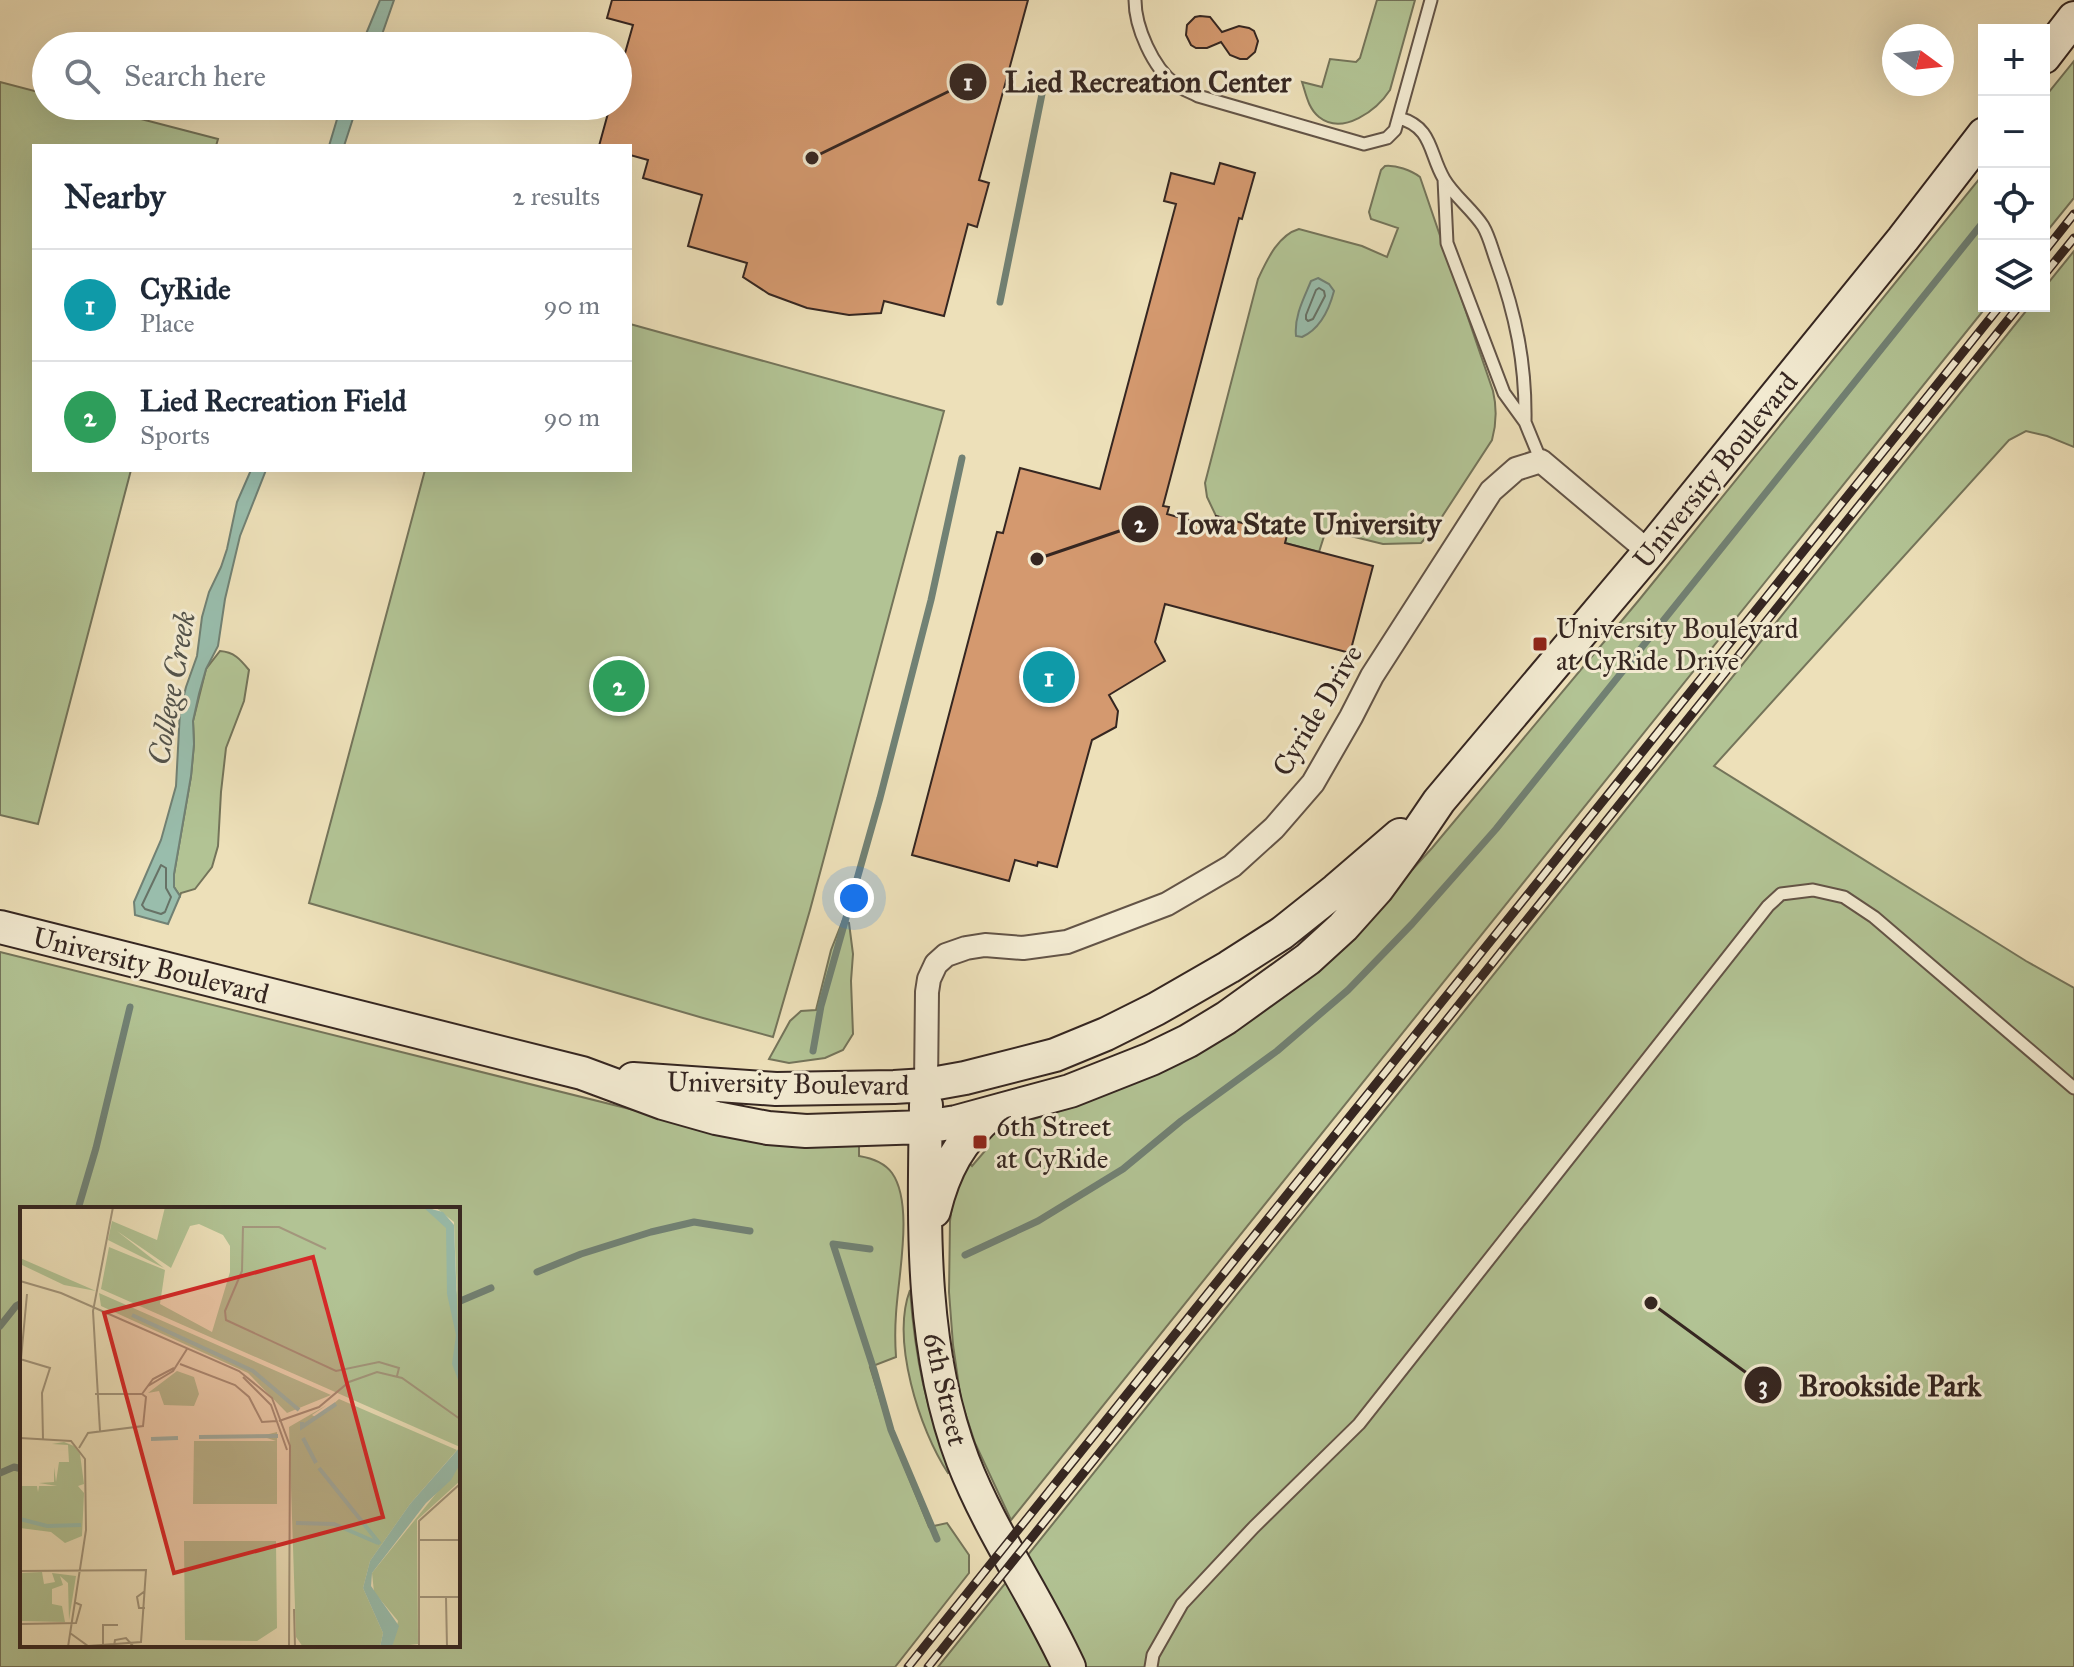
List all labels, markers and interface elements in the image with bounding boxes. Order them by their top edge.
north arrow [1882,24,1954,96]
map controls [1978,24,2050,312]
button: + [1978,24,2050,96]
search box [32,32,632,120]
icon: search [60,54,104,98]
callout: Lied Recreation Center [948,55,1307,109]
text: Search here [124,58,266,94]
text: Lied Recreation Center [1005,64,1292,100]
text: 1 [963,67,973,97]
button: − [1978,96,2050,168]
button: locate [1978,168,2050,240]
text: Nearby [64,176,166,217]
text: 2 results [512,180,600,212]
button: layers [1978,240,2050,312]
text: CyRide [140,271,231,307]
text: 1 [85,289,95,321]
text: 90 m [543,289,600,321]
text: Place [140,307,195,339]
street label: University Boulevard [1625,365,1805,576]
text: Lied Recreation Field [140,383,407,419]
text: 2 [84,401,96,433]
text: 90 m [543,401,600,433]
text: Sports [140,419,210,451]
callout: Iowa State University [1120,497,1457,551]
text: Iowa State University [1177,506,1442,542]
text: 2 [1134,509,1147,539]
water label: College Creek [141,608,203,768]
place label: University Boulevard at CyRide Drive [1556,611,1798,678]
marker: University Boulevard at CyRide Drive [1531,635,1549,653]
street label: Cyride Drive [1265,638,1370,782]
pin: 1 [1023,647,1075,707]
pin: 2 [593,656,645,716]
your location [834,878,874,918]
street label: University Boulevard [29,919,273,1012]
street label: University Boulevard [666,1064,910,1103]
place label: 6th Street at CyRide [996,1109,1112,1176]
marker: 6th Street at CyRide [971,1133,989,1151]
inset map [20,1207,460,1647]
street label: 6th Street [915,1329,976,1449]
callout: Brookside Park [1743,1358,1998,1412]
text: Brookside Park [1799,1368,1982,1404]
text: 3 [1758,1370,1768,1400]

